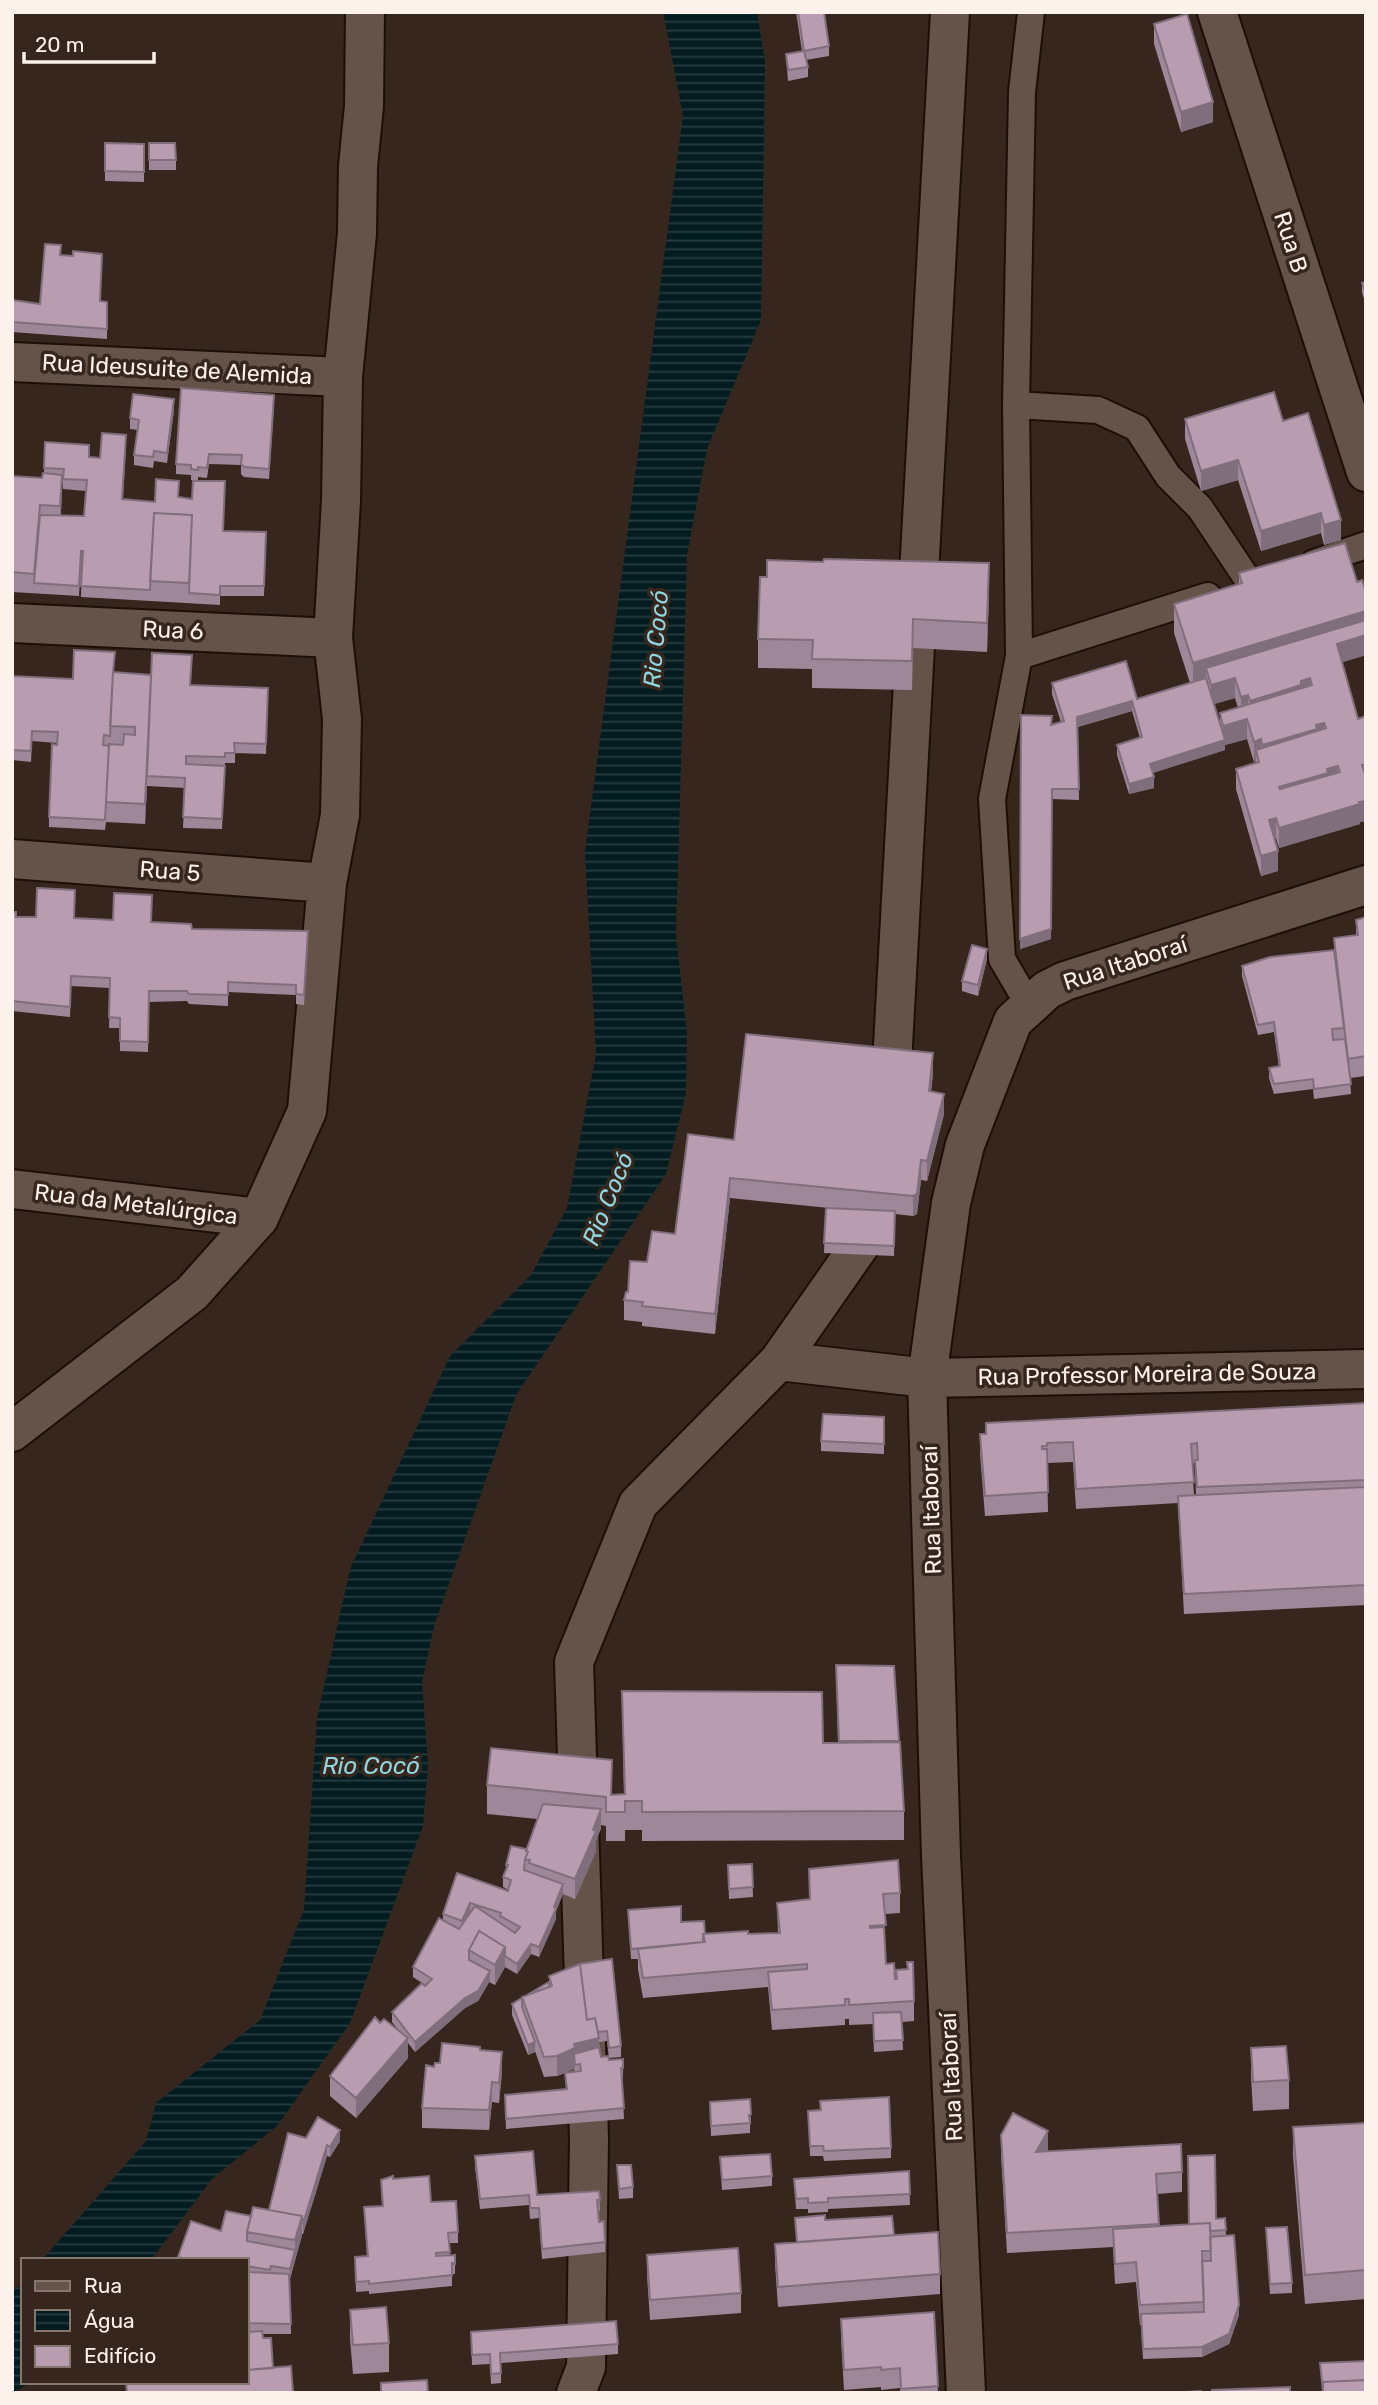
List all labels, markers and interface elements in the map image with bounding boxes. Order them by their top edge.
scale bar [24,21,154,65]
text: 20 m [35,32,84,57]
street label: Rua B [1268,208,1314,276]
street label: Rua Ideusuite de Alemida [41,348,313,390]
water label: Rio Cocó [638,589,674,689]
street label: Rua 6 [142,614,204,646]
street label: Rua 5 [139,855,201,887]
street label: Rua Itaboraí [1059,929,1192,996]
water label: Rio Cocó [577,1148,639,1250]
street label: Rua da Metalúrgica [33,1178,239,1230]
street label: Rua Professor Moreira de Souza [977,1357,1317,1391]
street label: Rua Itaboraí [915,1444,947,1575]
water label: Rio Cocó [322,1752,420,1780]
street label: Rua Itaboraí [934,2010,968,2142]
legend [21,2258,248,2384]
text: Rua [84,2273,122,2298]
text: Água [84,2308,135,2333]
text: Edifício [84,2343,156,2368]

